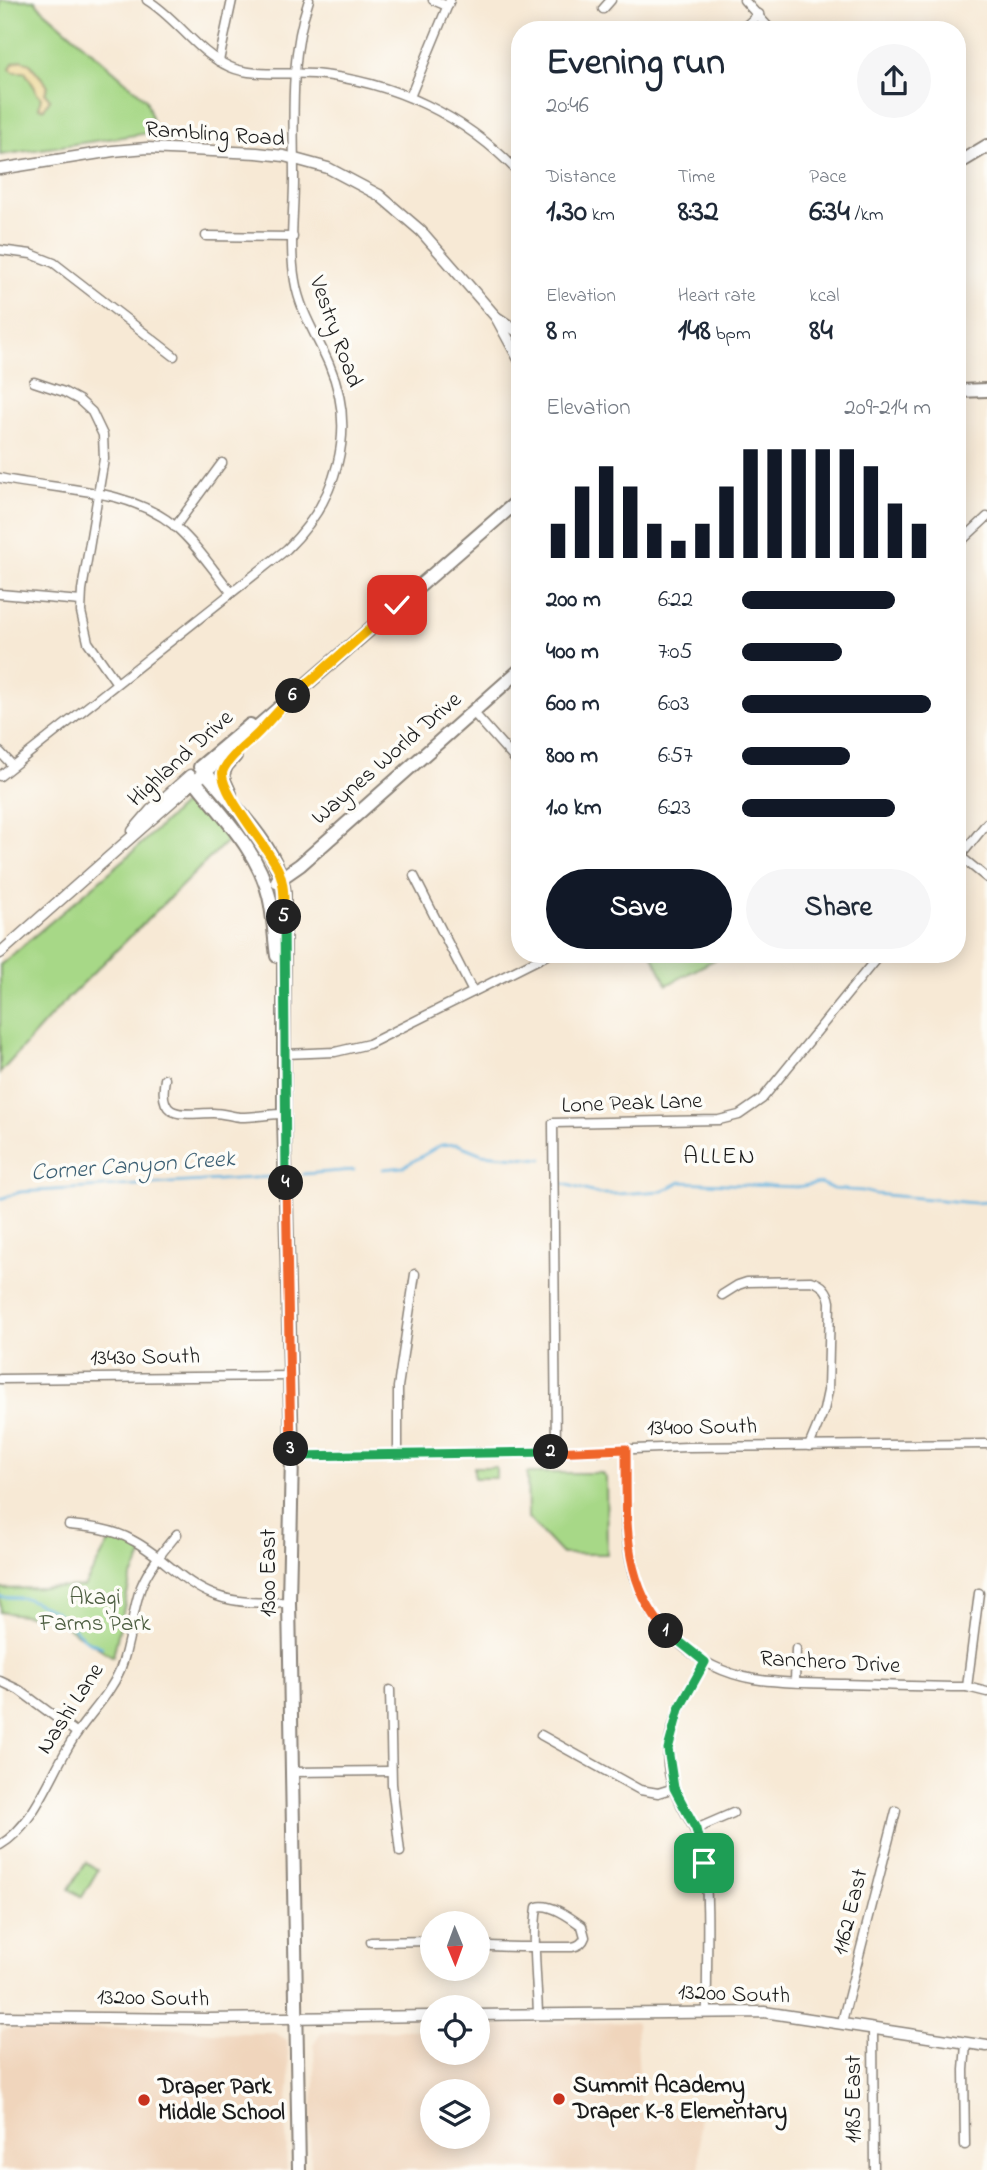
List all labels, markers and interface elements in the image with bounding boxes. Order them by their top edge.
text: Evening run [546,36,725,92]
button: share [857,44,931,118]
text: 20:46 [546,90,589,123]
street label: Rambling Road [144,114,286,157]
text: Distance [546,164,616,191]
text: Time [678,164,715,191]
text: Pace [809,164,846,191]
text: 1.30 [546,191,587,235]
text: 8:32 [678,191,719,235]
text: 6:34 [809,191,850,235]
text: km [587,202,615,229]
text: /km [850,202,884,229]
street label: Vestry Road [297,271,370,393]
text: Elevation [546,283,616,310]
text: Heart rate [678,283,756,310]
text: kcal [809,283,840,310]
text: 8 [546,310,557,354]
text: 148 [678,310,711,354]
text: 84 [809,310,833,354]
text: m [557,321,577,348]
text: bpm [711,321,751,348]
text: Elevation [546,392,631,425]
text: 209–214 m [844,392,931,425]
pin [367,575,427,635]
text: 200 m [546,584,601,617]
text: 6:22 [658,584,693,617]
icon: check [378,586,416,624]
text: 400 m [546,636,599,669]
text: 7:05 [658,636,693,669]
pin: 6 [276,678,310,714]
text: 6 [288,682,297,709]
street label: Waynes World Drive [305,684,471,835]
text: 600 m [546,688,600,721]
text: 6:03 [658,688,690,721]
street label: Highland Drive [121,702,242,816]
text: 800 m [546,740,598,773]
text: 6:57 [658,740,693,773]
text: 1.0 km [546,792,602,825]
text: 6:23 [658,792,691,825]
button: Save [546,869,732,949]
button: Share [746,869,931,949]
pin: 5 [266,900,302,934]
text: 5 [278,903,289,930]
street label: Lone Peak Lane [561,1085,704,1123]
district label: ALLEN [683,1140,757,1175]
water label: Corner Canyon Creek [30,1142,237,1192]
pin: 4 [268,1166,304,1200]
text: 4 [282,1169,289,1196]
street label: 13430 South [90,1341,200,1375]
street label: 13400 South [647,1411,757,1445]
pin: 3 [274,1432,308,1466]
pin: 2 [534,1434,568,1470]
text: 3 [287,1435,294,1462]
text: 2 [546,1438,555,1465]
street label: 1300 East [253,1529,286,1617]
park label: Akagi Farms Park [38,1582,152,1641]
pin: 1 [648,1614,684,1648]
text: 1 [662,1617,669,1644]
street label: Ranchero Drive [759,1643,902,1683]
street label: Nashi Lane [29,1656,113,1761]
pin [674,1833,734,1893]
icon: arrive [685,1844,723,1882]
street label: 1162 East [824,1865,878,1959]
north arrow [420,1911,490,1981]
map controls [420,1911,490,2149]
street label: 13200 South [677,1977,791,2013]
street label: 13200 South [97,1982,209,2016]
button: locate [420,1995,490,2065]
street label: 1185 East [838,2055,871,2143]
place label: Summit Academy Draper K-8 Elementary [572,2070,787,2131]
place label: Draper Park Middle School [157,2071,285,2130]
button: layers [420,2079,490,2149]
marker: Summit Academy Draper K-8 Elementary [551,2091,567,2107]
marker: Draper Park Middle School [136,2092,152,2108]

